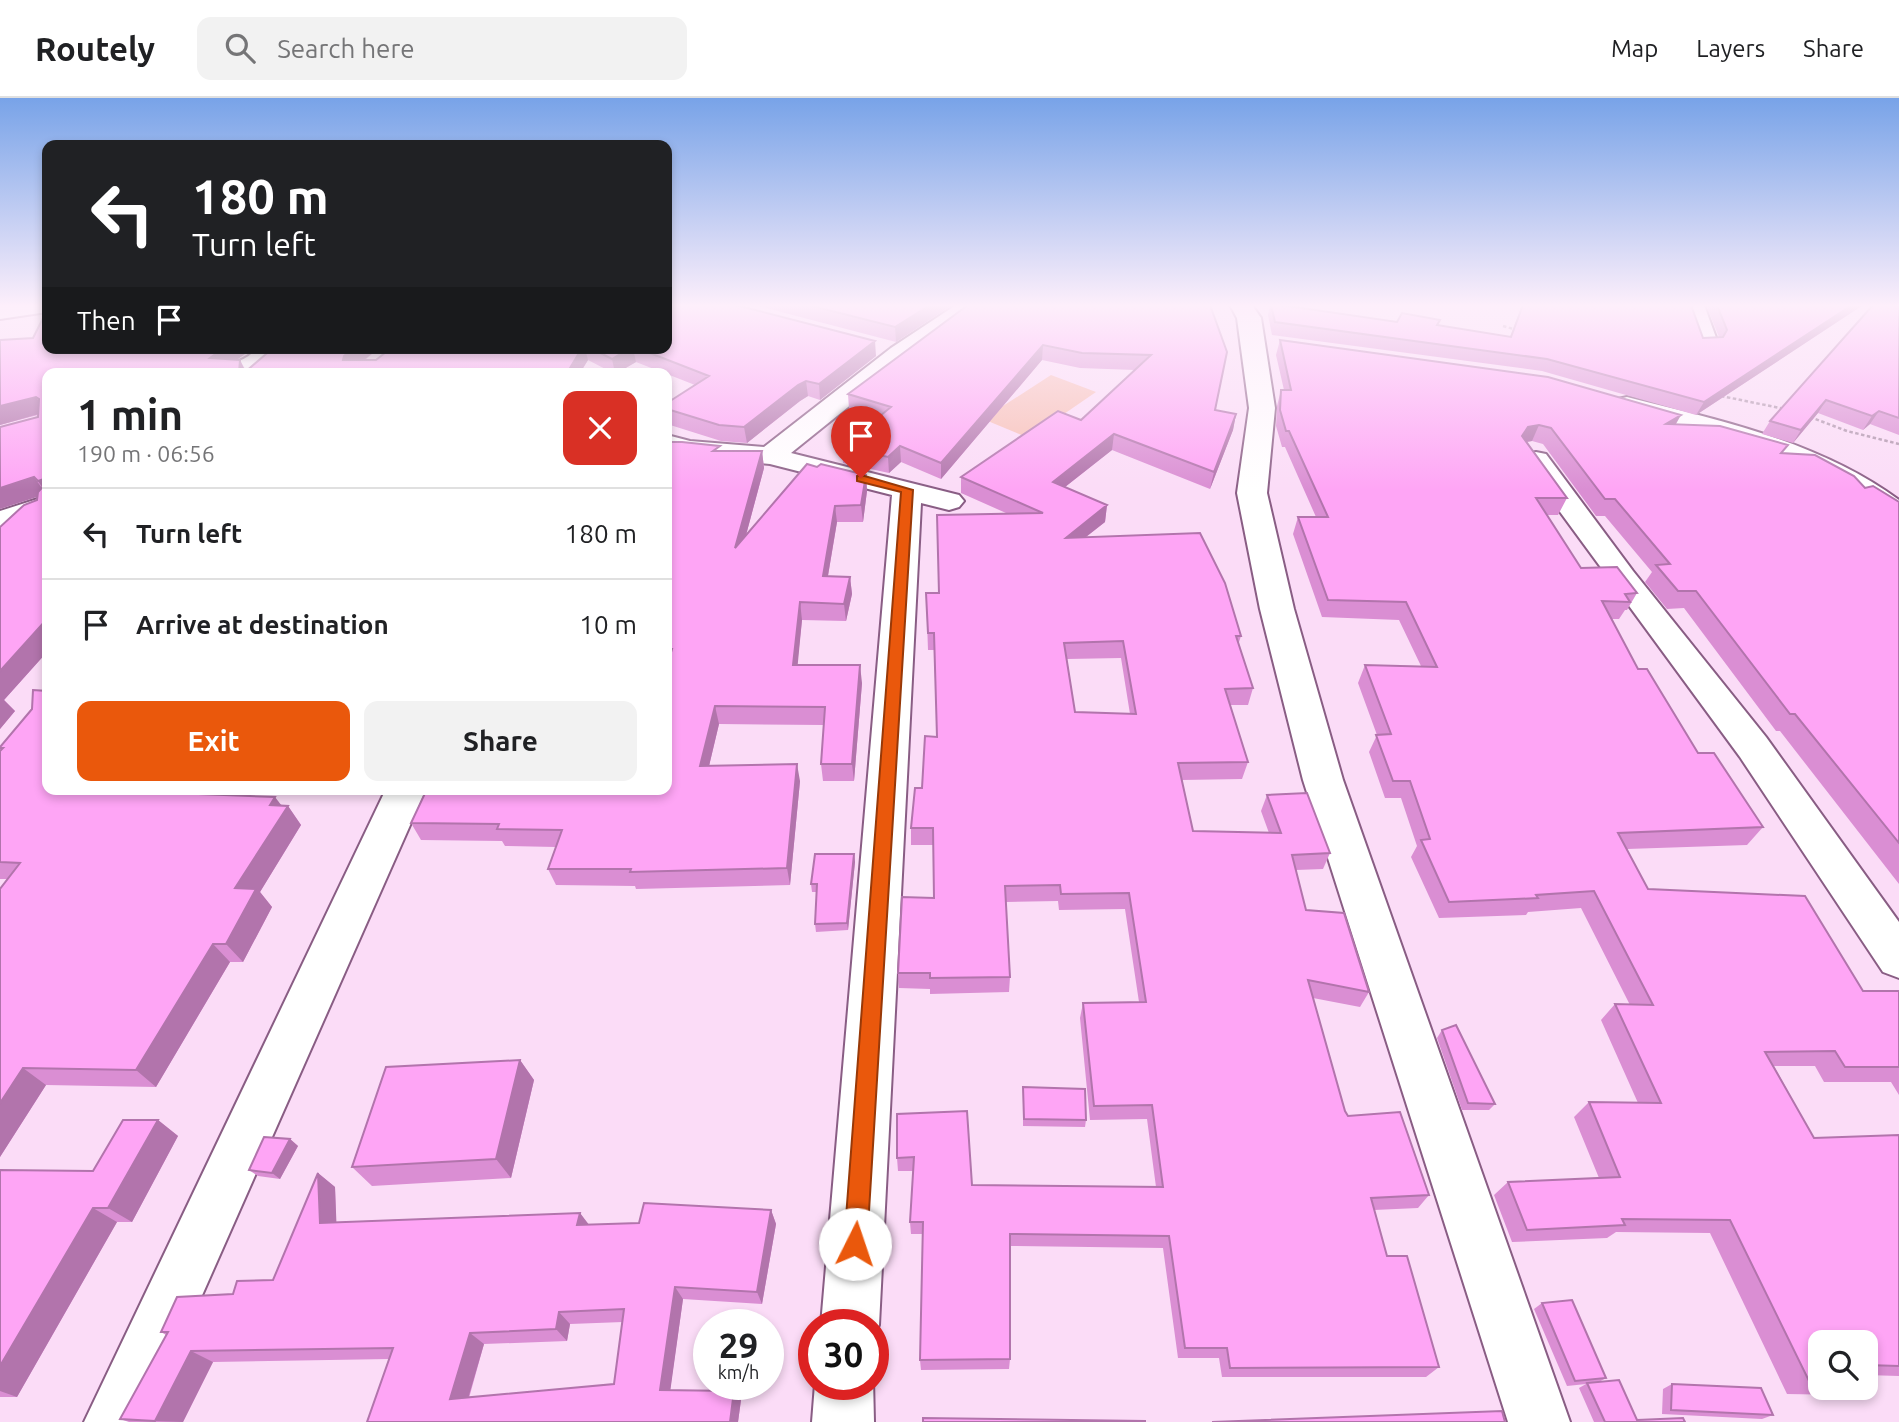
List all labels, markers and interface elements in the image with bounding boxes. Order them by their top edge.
search box [197,17,687,80]
icon: search [221,29,259,67]
text: Routely [35,30,155,67]
text: Search here [277,34,415,63]
text: Map [1611,35,1658,62]
text: Layers [1696,35,1765,62]
text: Share [1803,35,1864,62]
icon: left [77,168,168,259]
text: 180 m [192,168,329,223]
text: Turn left [192,226,316,262]
icon: arrive [150,301,188,339]
text: Then [77,306,136,335]
text: 1 min [77,391,183,438]
button: close [563,391,637,465]
pin [831,406,891,478]
icon: arrive [842,417,880,455]
text: 190 m · 06:56 [77,441,215,466]
icon: left [77,515,115,553]
text: Turn left [136,519,242,548]
text: 180 m [565,519,637,548]
icon: arrive [77,606,115,644]
text: Arrive at destination [136,610,389,639]
text: 10 m [579,610,637,639]
button: Exit [77,701,350,781]
button: Share [364,701,637,781]
position arrow [818,1207,892,1281]
speed limit sign: 30 [798,1309,889,1400]
text: 29 [719,1325,758,1365]
map controls [1808,1330,1878,1400]
button: search [1808,1330,1878,1400]
text: km/h [718,1362,759,1382]

